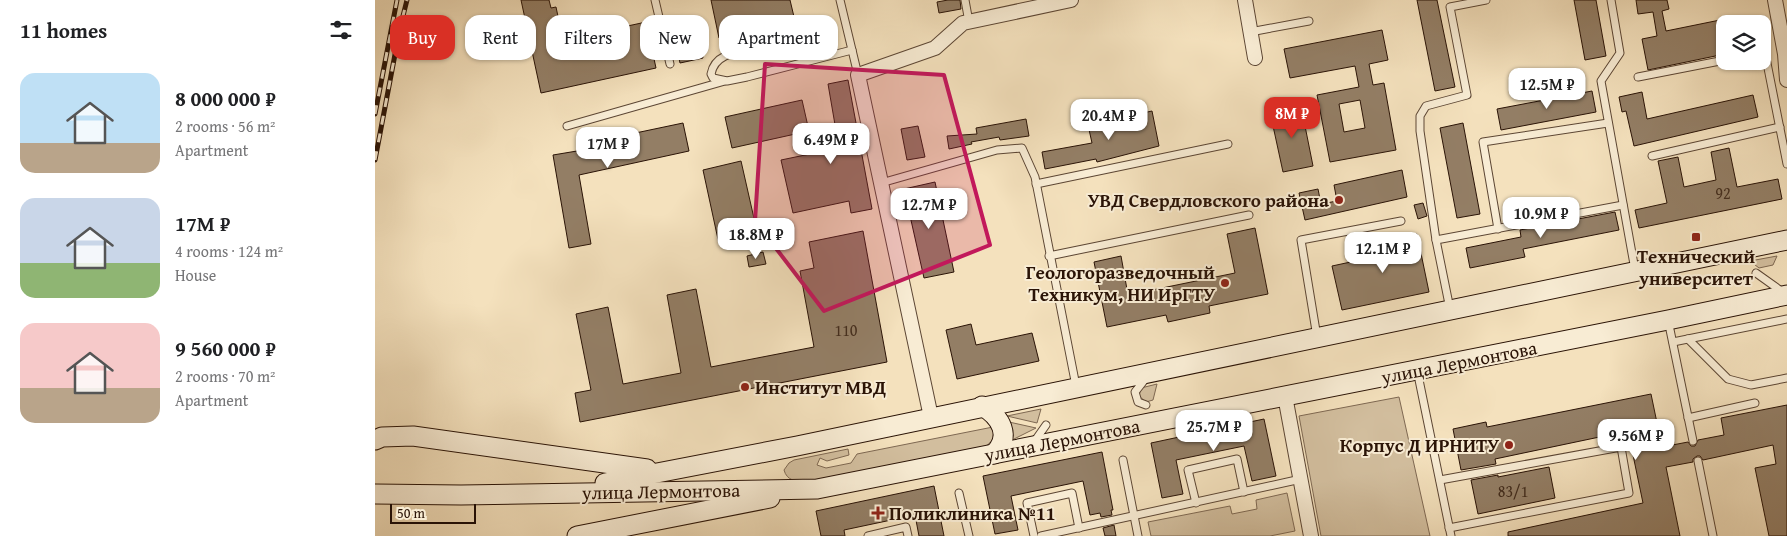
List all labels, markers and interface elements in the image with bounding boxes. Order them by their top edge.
text: 11 homes [20,15,107,46]
chip: Buy [390,15,455,60]
chip: Rent [465,15,536,60]
chip: Filters [546,15,630,60]
chip: New [640,15,709,60]
chip: Apartment [719,15,838,60]
map controls [1716,15,1771,70]
button: layers [1716,15,1771,70]
icon: filters [327,16,355,44]
pin: 12.5M ₽ [1501,68,1593,110]
text: 12.5M ₽ [1520,72,1574,96]
text: 8 000 000 ₽ [175,83,276,114]
icon: home [60,93,120,153]
pin: 8M ₽ [1262,96,1322,139]
pin: 20.4M ₽ [1063,98,1155,141]
text: 8M ₽ [1275,101,1309,125]
text: 20.4M ₽ [1082,103,1136,127]
text: 2 rooms · 56 m² [175,114,275,138]
pin: 6.49M ₽ [785,122,877,165]
pin: 17M ₽ [573,126,643,169]
text: 6.49M ₽ [804,127,858,151]
text: 17M ₽ [587,131,629,155]
text: Apartment [175,138,248,162]
house number: 92 [1715,181,1731,205]
place label: УВД Свердловского района [1088,186,1329,214]
pin: 12.7M ₽ [883,188,975,230]
text: 12.7M ₽ [902,192,956,216]
marker: УВД Свердловского района [1333,194,1345,206]
pin: 10.9M ₽ [1495,196,1587,239]
text: 10.9M ₽ [1514,201,1568,225]
text: 17M ₽ [175,208,230,239]
icon: home [60,218,120,278]
pin: 18.8M ₽ [710,218,802,260]
text: 18.8M ₽ [729,222,783,246]
marker: Технический университет [1690,231,1702,243]
pin: 12.1M ₽ [1337,232,1429,274]
text: 12.1M ₽ [1356,236,1410,260]
text: 4 rooms · 124 m² [175,239,283,263]
place label: Технический университет [1637,242,1755,292]
place label: Геологоразведочный Техникум, НИ ИрГТУ [1026,258,1215,308]
text: House [175,263,216,287]
marker: Геологоразведочный Техникум, НИ ИрГТУ [1219,277,1231,289]
house number: 110 [834,318,858,342]
text: 9 560 000 ₽ [175,333,276,364]
street label: улица Лермонтова [1378,333,1539,391]
icon: home [60,343,120,403]
text: 2 rooms · 70 m² [175,364,275,388]
place label: Институт МВД [755,373,886,401]
marker: Институт МВД [739,381,751,393]
text: Apartment [175,388,248,412]
pin: 25.7M ₽ [1168,410,1260,452]
street label: улица Лермонтова [981,411,1142,469]
text: 25.7M ₽ [1187,414,1241,438]
pin: 9.56M ₽ [1590,418,1682,461]
text: 9.56M ₽ [1609,423,1663,447]
place label: Корпус Д ИРНИТУ [1340,431,1499,459]
marker: Корпус Д ИРНИТУ [1503,439,1515,451]
street label: улица Лермонтова [581,476,740,506]
house number: 83/1 [1498,479,1528,503]
place label: Поликлиника №11 [889,499,1056,527]
scale bar [390,501,476,524]
text: 50 m [397,503,425,523]
marker: Поликлиника №11 [871,506,885,520]

